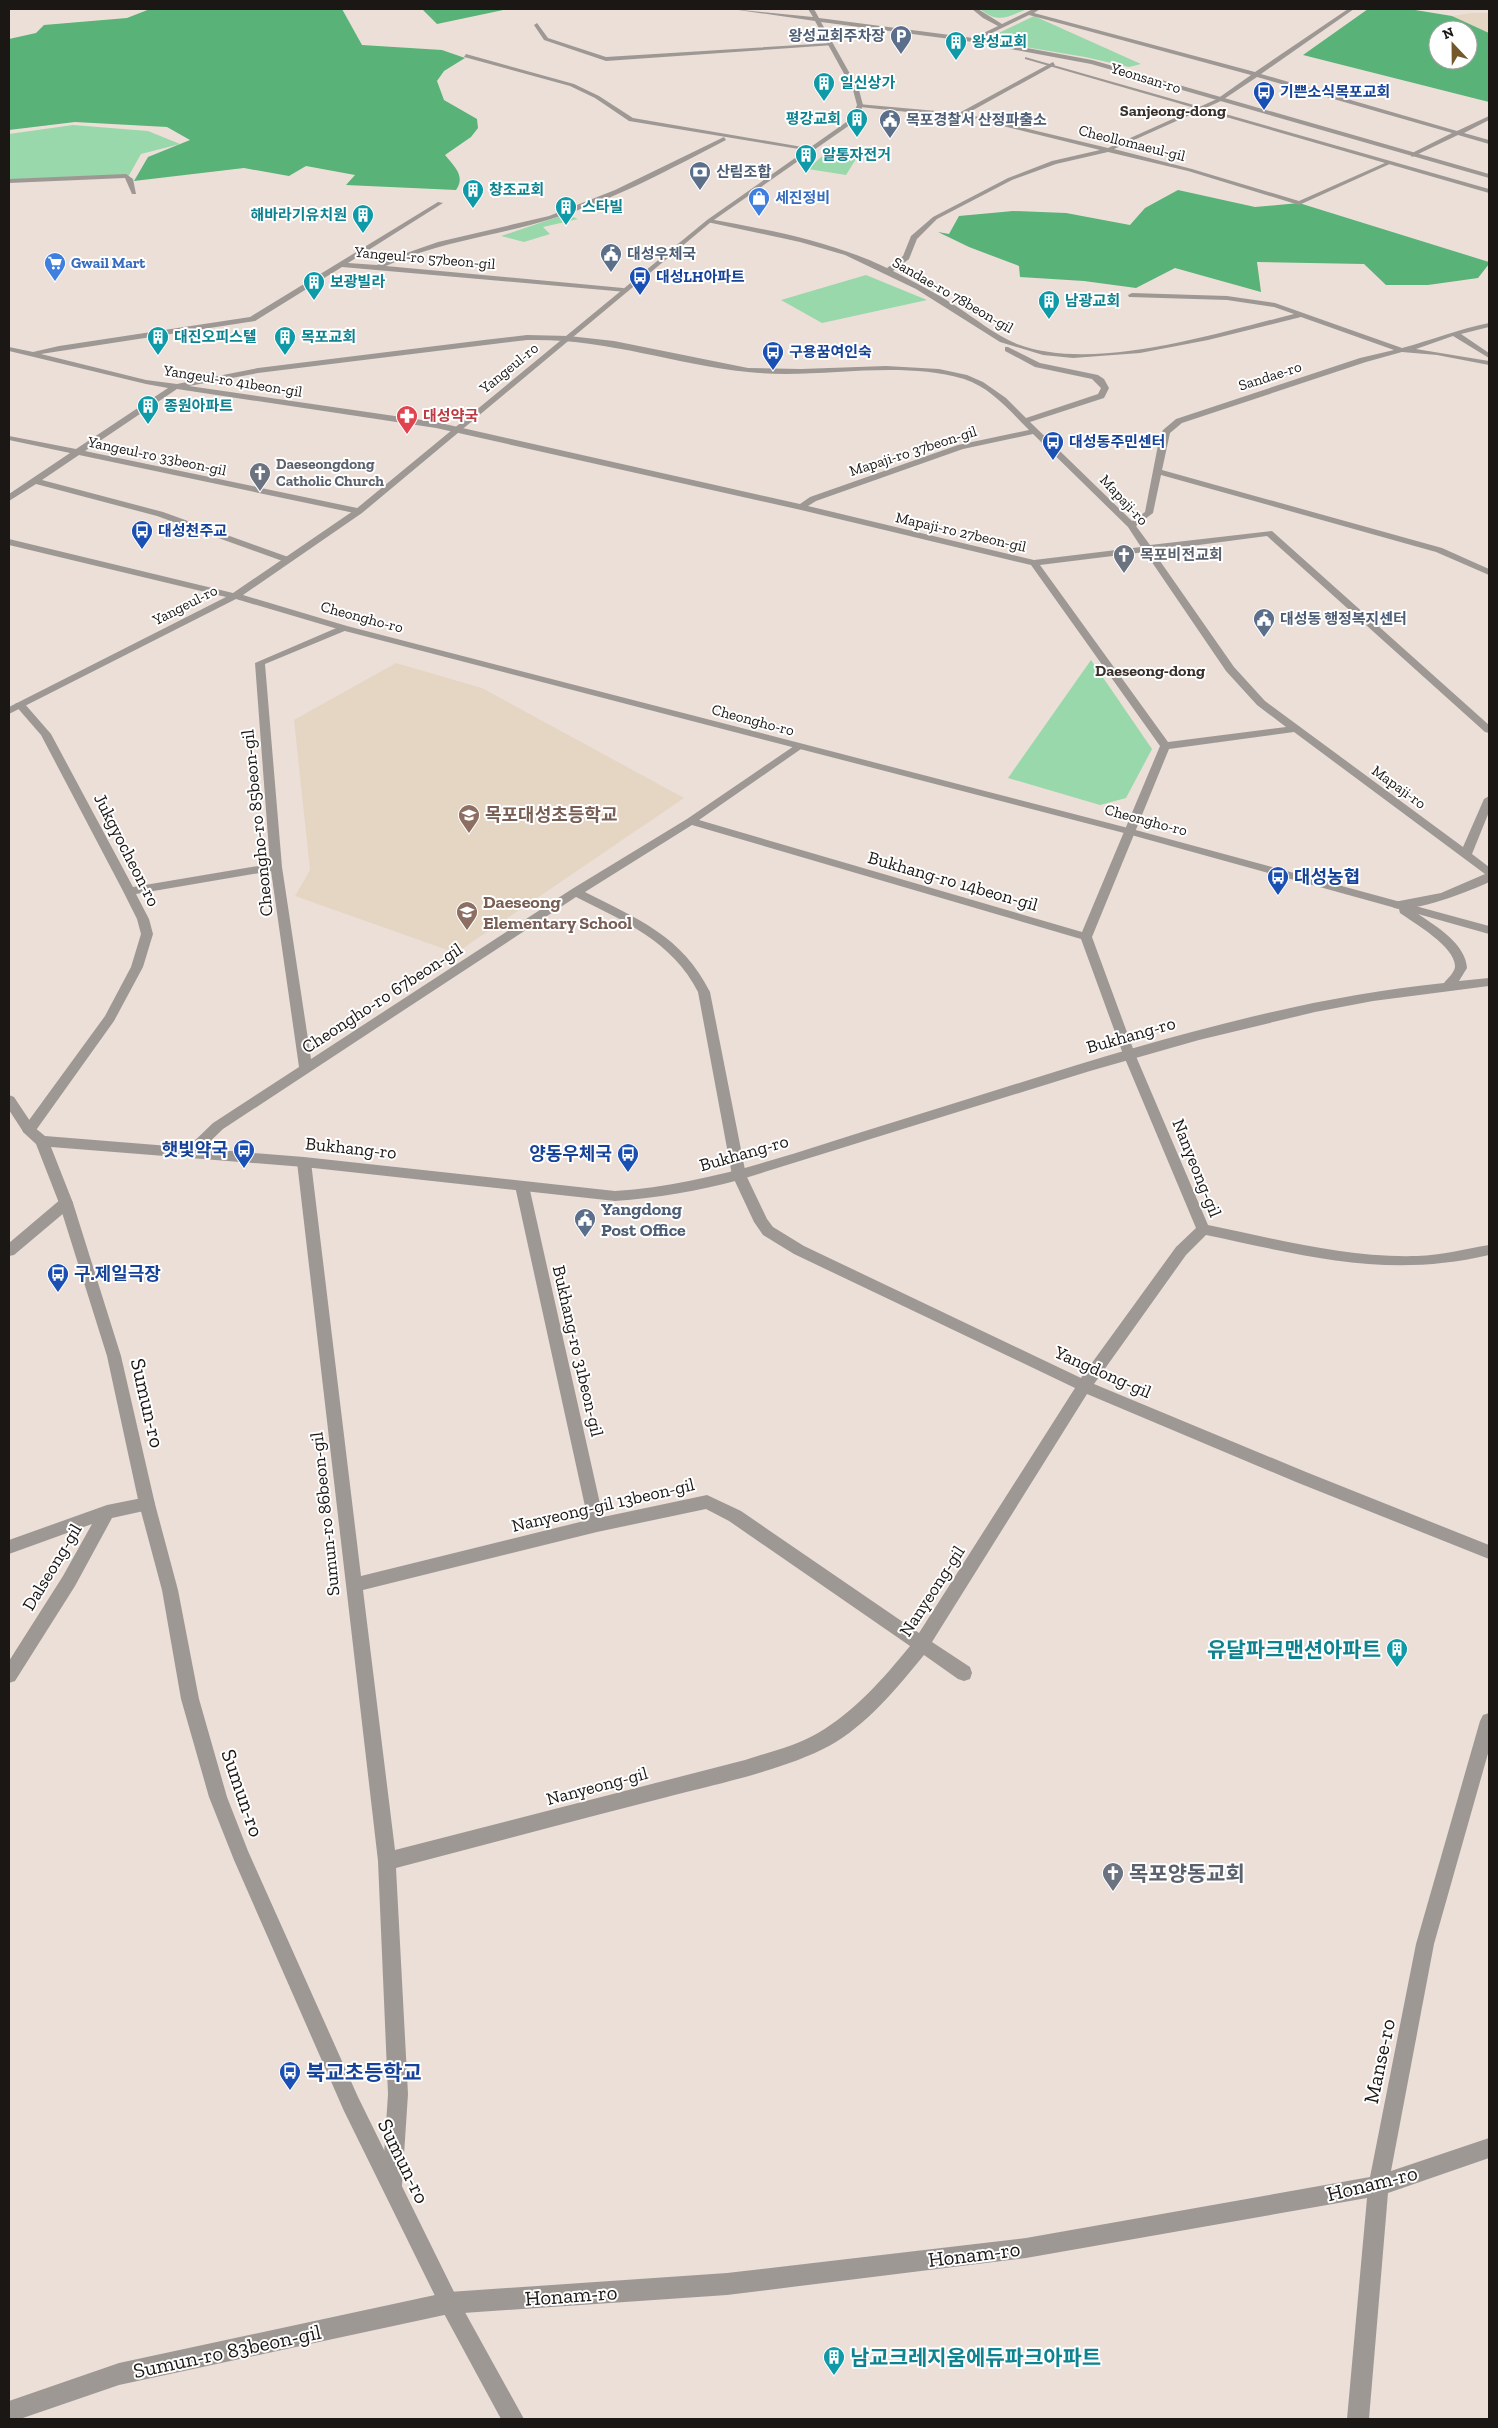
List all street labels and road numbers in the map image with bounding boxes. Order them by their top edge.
street label: Yeonsan-ro [1108,58,1184,97]
street label: Cheollomaeul-gil [1077,121,1187,165]
street label: Yangeul-ro 57beon-gil [353,243,496,273]
street label: Sandae-ro 78beon-gil [889,253,1017,337]
street label: Yangeul-ro [475,339,542,398]
street label: Sandae-ro [1236,357,1304,395]
street label: Yangeul-ro 41beon-gil [161,361,304,401]
street label: Mapaji-ro 37beon-gil [847,422,979,480]
street label: Yangeul-ro 33beon-gil [85,432,228,479]
street label: Mapaji-ro [1096,471,1152,529]
street label: Mapaji-ro 27beon-gil [894,508,1028,556]
street label: Yangeul-ro [149,581,221,629]
street label: Cheongho-ro [319,597,406,637]
street label: Cheongho-ro [710,700,797,740]
street label: Cheongho-ro 85beon-gil [236,728,278,918]
street label: Mapaji-ro [1368,761,1430,813]
street label: Jukgyocheon-ro [89,790,165,910]
street label: Cheongho-ro [1103,800,1190,840]
street label: Bukhang-ro 14beon-gil [865,846,1041,916]
street label: Cheongho-ro 67beon-gil [298,938,467,1058]
street label: Bukhang-ro [1084,1012,1178,1058]
street label: Nanyeong-gil [1167,1116,1227,1221]
street label: Bukhang-ro [697,1130,791,1176]
street label: Bukhang-ro [304,1132,398,1164]
street label: Bukhang-ro 31beon-gil [548,1263,608,1439]
street label: Yangdong-gil [1050,1340,1155,1403]
street label: Sumun-ro [126,1356,170,1450]
street label: Sumun-ro 86beon-gil [305,1431,345,1597]
street label: Nanyeong-gil 13beon-gil [509,1473,697,1537]
street label: Dalseong-gil [17,1519,87,1614]
street label: Nanyeong-gil [894,1541,970,1641]
street label: Sumun-ro [216,1746,270,1840]
street label: Nanyeong-gil [544,1762,650,1810]
street label: Manse-ro [1358,2016,1400,2106]
street label: Sumun-ro [373,2115,435,2207]
street label: Honam-ro [1324,2160,1420,2206]
street label: Honam-ro [926,2236,1022,2272]
street label: Honam-ro [524,2279,618,2311]
street label: Sumun-ro 83beon-gil [131,2319,324,2383]

